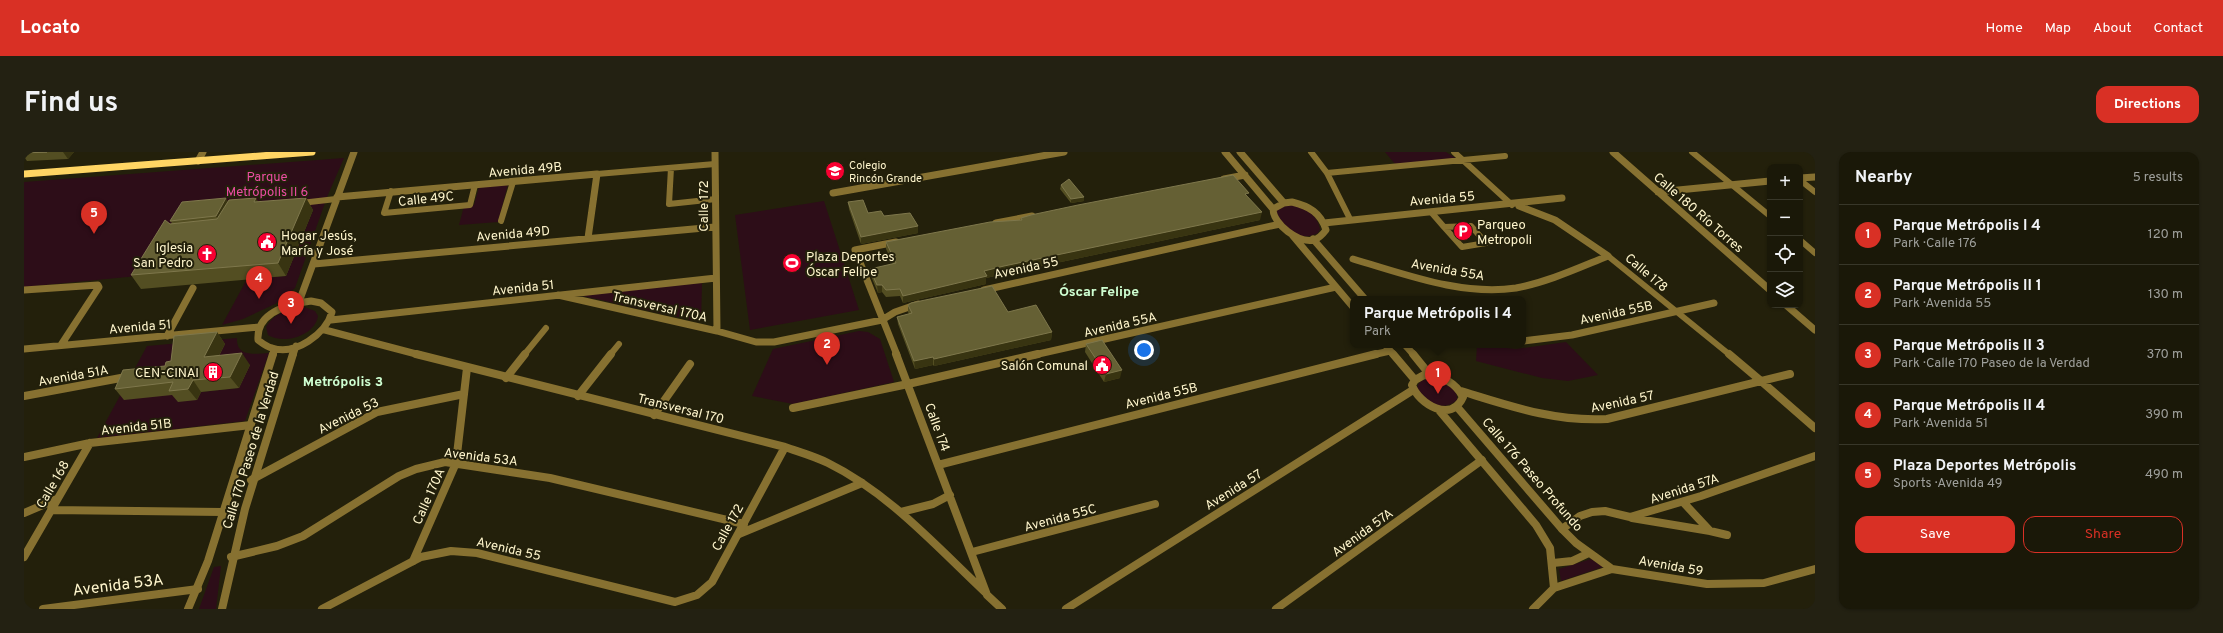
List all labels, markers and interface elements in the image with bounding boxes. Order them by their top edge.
text: Locato [20,16,80,40]
text: Home [1986,20,2023,37]
text: Map [2045,20,2071,37]
text: About [2093,20,2132,37]
text: Contact [2154,20,2203,37]
text: Find us [24,86,118,122]
button: Directions [2096,86,2199,123]
place label: Colegio Rincón Grande [849,159,922,186]
street label: Avenida 49B [488,160,563,182]
school or university icon: Colegio Rincón Grande [824,160,846,182]
map controls [1767,164,1803,308]
button: + [1767,164,1803,200]
text: Nearby [1855,167,1912,189]
park label: Parque Metrópolis II 6 [226,170,308,201]
street label: Calle 180 Río Torres [1649,170,1746,257]
text: 5 results [2133,170,2183,186]
street label: Calle 172 [697,180,713,232]
street label: Calle 49C [397,189,455,211]
street label: Avenida 55 [1409,189,1476,211]
button: − [1767,200,1803,236]
pin: 5 [81,201,107,234]
text: Parque Metrópolis I 4 [1893,217,2041,236]
place label: Parqueo Metropoli [1477,218,1532,249]
parking icon: Parqueo Metropoli [1452,220,1474,242]
street label: Avenida 49D [476,224,551,246]
text: 1 [1865,227,1871,243]
text: 120 m [2148,227,2183,243]
place label: Hogar Jesús, María y José [281,229,356,260]
public building icon: Hogar Jesús, María y José [256,231,278,253]
button: locate [1767,236,1803,272]
text: Park · Calle 176 [1893,236,1977,252]
place label: Iglesia San Pedro [133,241,193,272]
church icon: Iglesia San Pedro [196,243,218,265]
place label: Plaza Deportes Óscar Felipe [806,250,895,281]
street label: Calle 178 [1621,251,1671,296]
sports icon: Plaza Deportes Óscar Felipe [781,252,803,274]
street label: Avenida 55 [993,254,1060,284]
street label: Avenida 55A [1410,257,1486,285]
pin: 4 [246,266,272,299]
button: layers [1767,272,1803,308]
text: Parque Metrópolis II 1 [1893,277,2042,296]
street label: Avenida 51 [491,278,555,300]
district label: Óscar Felipe [1059,283,1139,301]
text: 2 [1864,287,1872,303]
text: 130 m [2148,287,2183,303]
street label: Transversal 170A [610,289,709,327]
pin: 3 [278,291,304,324]
popup [1350,296,1526,348]
text: Park · Avenida 55 [1893,296,1991,312]
street label: Avenida 55B [1578,298,1654,330]
text: Parque Metrópolis I 4 [1364,305,1512,324]
street label: Avenida 55A [1082,310,1159,342]
street label: Avenida 51 [108,317,172,339]
text: Park [1364,324,1391,340]
pin: 2 [814,332,840,365]
text: Parque Metrópolis II 3 [1893,337,2045,356]
your location [1134,340,1154,360]
text: 3 [1864,347,1872,363]
text: 370 m [2146,347,2183,363]
public building icon: Salón Comunal [1091,354,1113,376]
text: Park · Calle 170 Paseo de la Verdad [1893,356,2090,372]
place label: Salón Comunal [1001,359,1088,375]
building icon: CEN-CINAI [202,361,224,383]
pin: 1 [1425,361,1451,394]
street label: Avenida 51A [37,363,110,391]
place label: CEN-CINAI [135,366,199,382]
street label: Calle 170 Paseo de la Verdad [220,370,284,531]
district label: Metrópolis 3 [303,374,383,391]
street label: Avenida 55B [1123,380,1200,414]
street label: Avenida 57 [1589,388,1656,417]
street label: Transversal 170 [635,391,726,428]
street label: Avenida 53 [316,395,382,438]
text: Parque Metrópolis II 4 [1893,397,2045,416]
street label: Calle 174 [920,401,952,454]
text: 4 [1864,407,1872,423]
text: 390 m [2145,407,2183,423]
street label: Calle 176 Paseo Profundo [1478,415,1585,536]
street label: Avenida 51B [100,416,172,440]
text: Park · Avenida 51 [1893,416,1988,432]
street label: Avenida 53A [443,446,519,470]
text: Plaza Deportes Metrópolis [1893,457,2076,476]
street label: Calle 168 [34,458,74,512]
street label: Calle 170A [410,466,449,528]
street label: Avenida 57 [1202,467,1266,515]
text: 5 [1864,467,1872,483]
text: 490 m [2145,467,2183,483]
street label: Avenida 57A [1648,471,1721,509]
text: Sports · Avenida 49 [1893,476,2003,492]
street label: Calle 172 [709,502,748,554]
street label: Avenida 55C [1023,502,1098,536]
street label: Avenida 57A [1329,506,1397,561]
button: Save [1855,516,2015,553]
button: Share [2023,516,2183,553]
street label: Avenida 55 [475,535,542,565]
street label: Avenida 59 [1637,553,1704,581]
street label: Avenida 53A [72,570,165,601]

